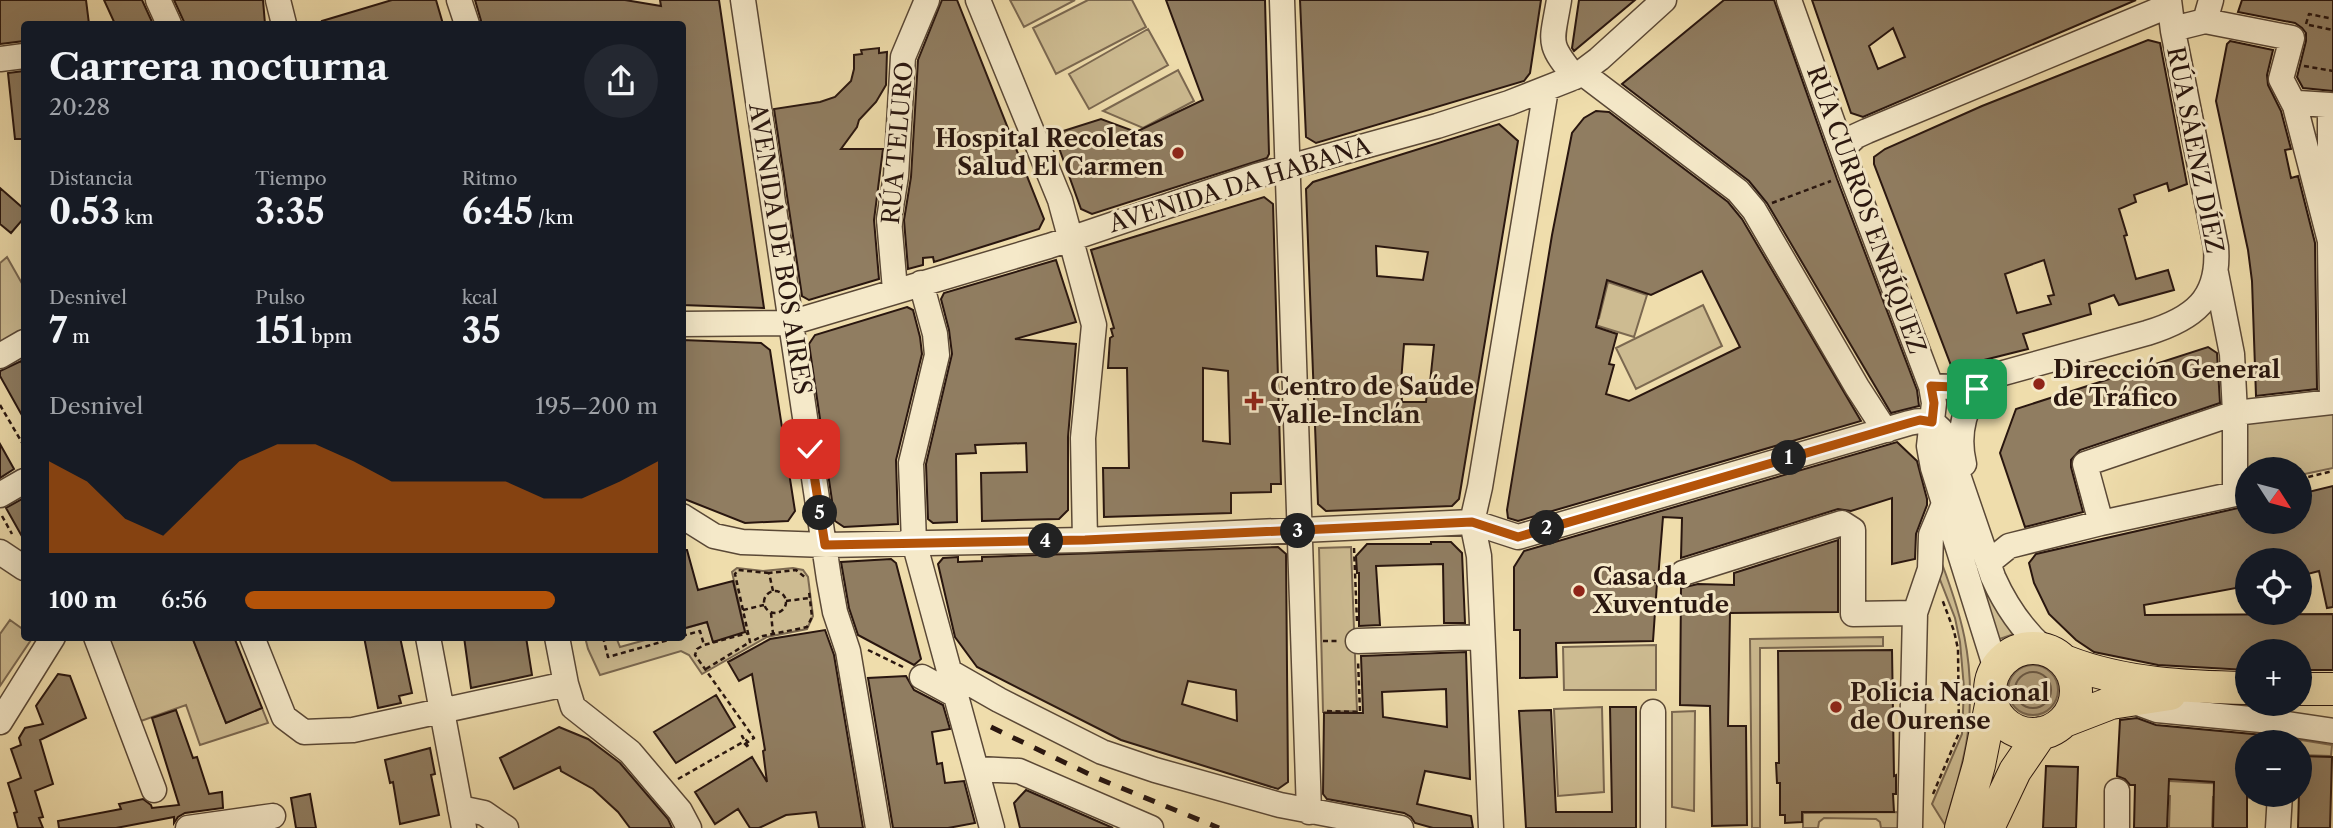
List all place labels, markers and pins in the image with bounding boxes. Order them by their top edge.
place label: Hospital Recoletas Salud El Carmen [935,124,1165,181]
marker: Hospital Recoletas Salud El Carmen [1170,145,1186,161]
place label: Dirección General de Tráfico [2053,355,2280,412]
pin [1947,359,2007,419]
place label: Centro de Saúde Valle-Inclán [1269,372,1474,429]
marker: Dirección General de Tráfico [2031,376,2047,392]
marker: Centro de Saúde Valle-Inclán [1244,391,1264,411]
pin [780,419,840,479]
pin: 1 [1772,440,1806,476]
pin: 5 [802,496,838,530]
pin: 2 [1530,510,1564,546]
pin: 3 [1280,514,1316,548]
pin: 4 [1028,524,1064,558]
place label: Casa da Xuventude [1592,562,1729,619]
marker: Casa da Xuventude [1571,583,1587,599]
place label: Policia Nacional de Ourense [1850,678,2050,735]
marker: Policia Nacional de Ourense [1828,699,1844,715]

